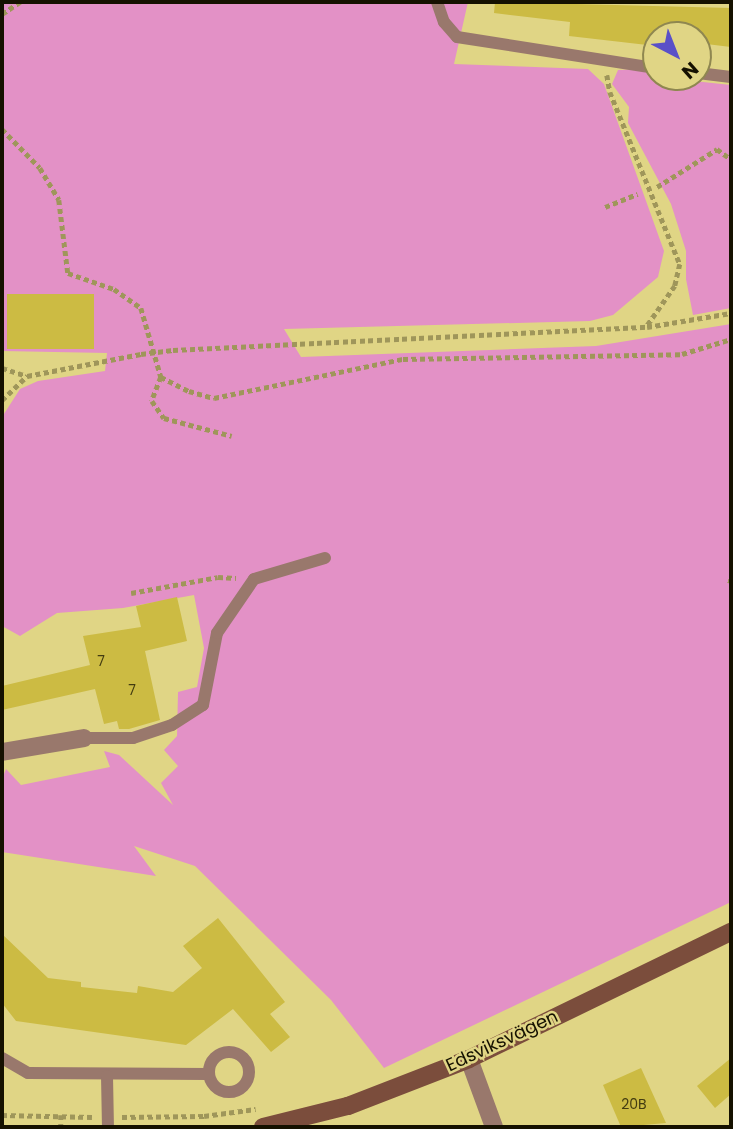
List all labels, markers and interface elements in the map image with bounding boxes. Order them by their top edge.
north arrow [642,21,712,91]
text: N [676,56,704,85]
house number: 7 [97,653,105,669]
house number: 7 [128,682,136,698]
street label: Edsviksvägen [443,1006,561,1076]
house number: 20B [621,1096,647,1112]

